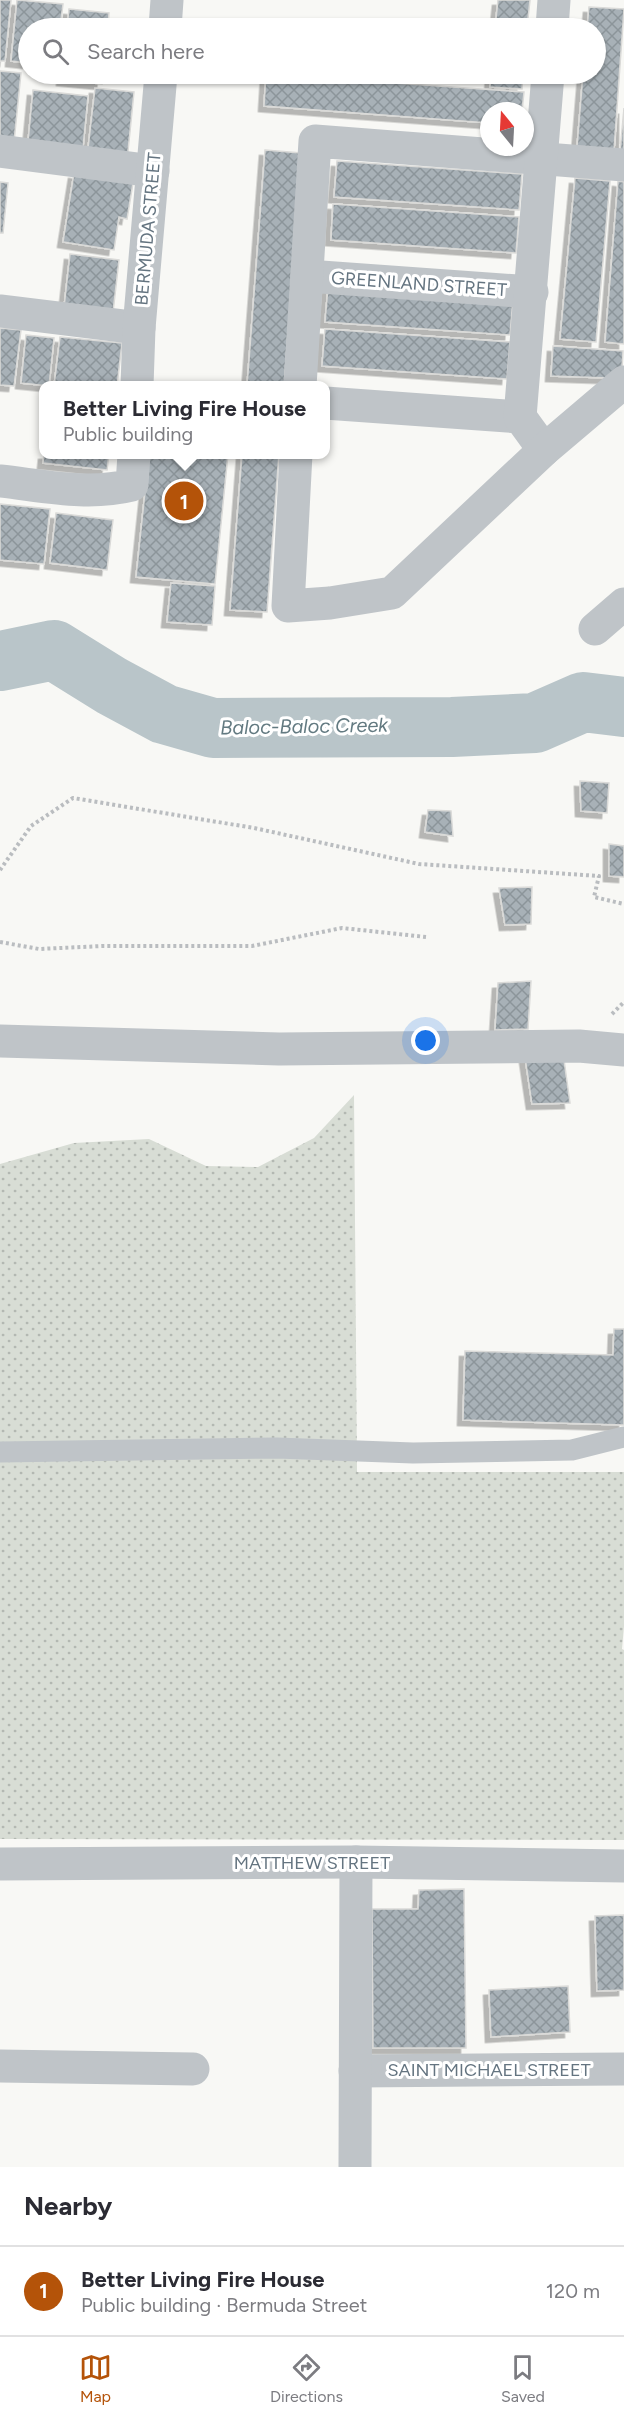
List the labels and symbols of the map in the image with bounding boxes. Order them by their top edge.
north arrow [480,102,534,156]
street label: BERMUDA STREET [130,152,166,306]
street label: GREENLAND STREET [330,267,508,301]
pin: 1 [164,478,204,524]
water label: Baloc-Baloc Creek [220,713,389,739]
your location [411,1026,440,1055]
street label: MATTHEW STREET [234,1852,390,1874]
street label: SAINT MICHAEL STREET [387,2059,591,2081]

